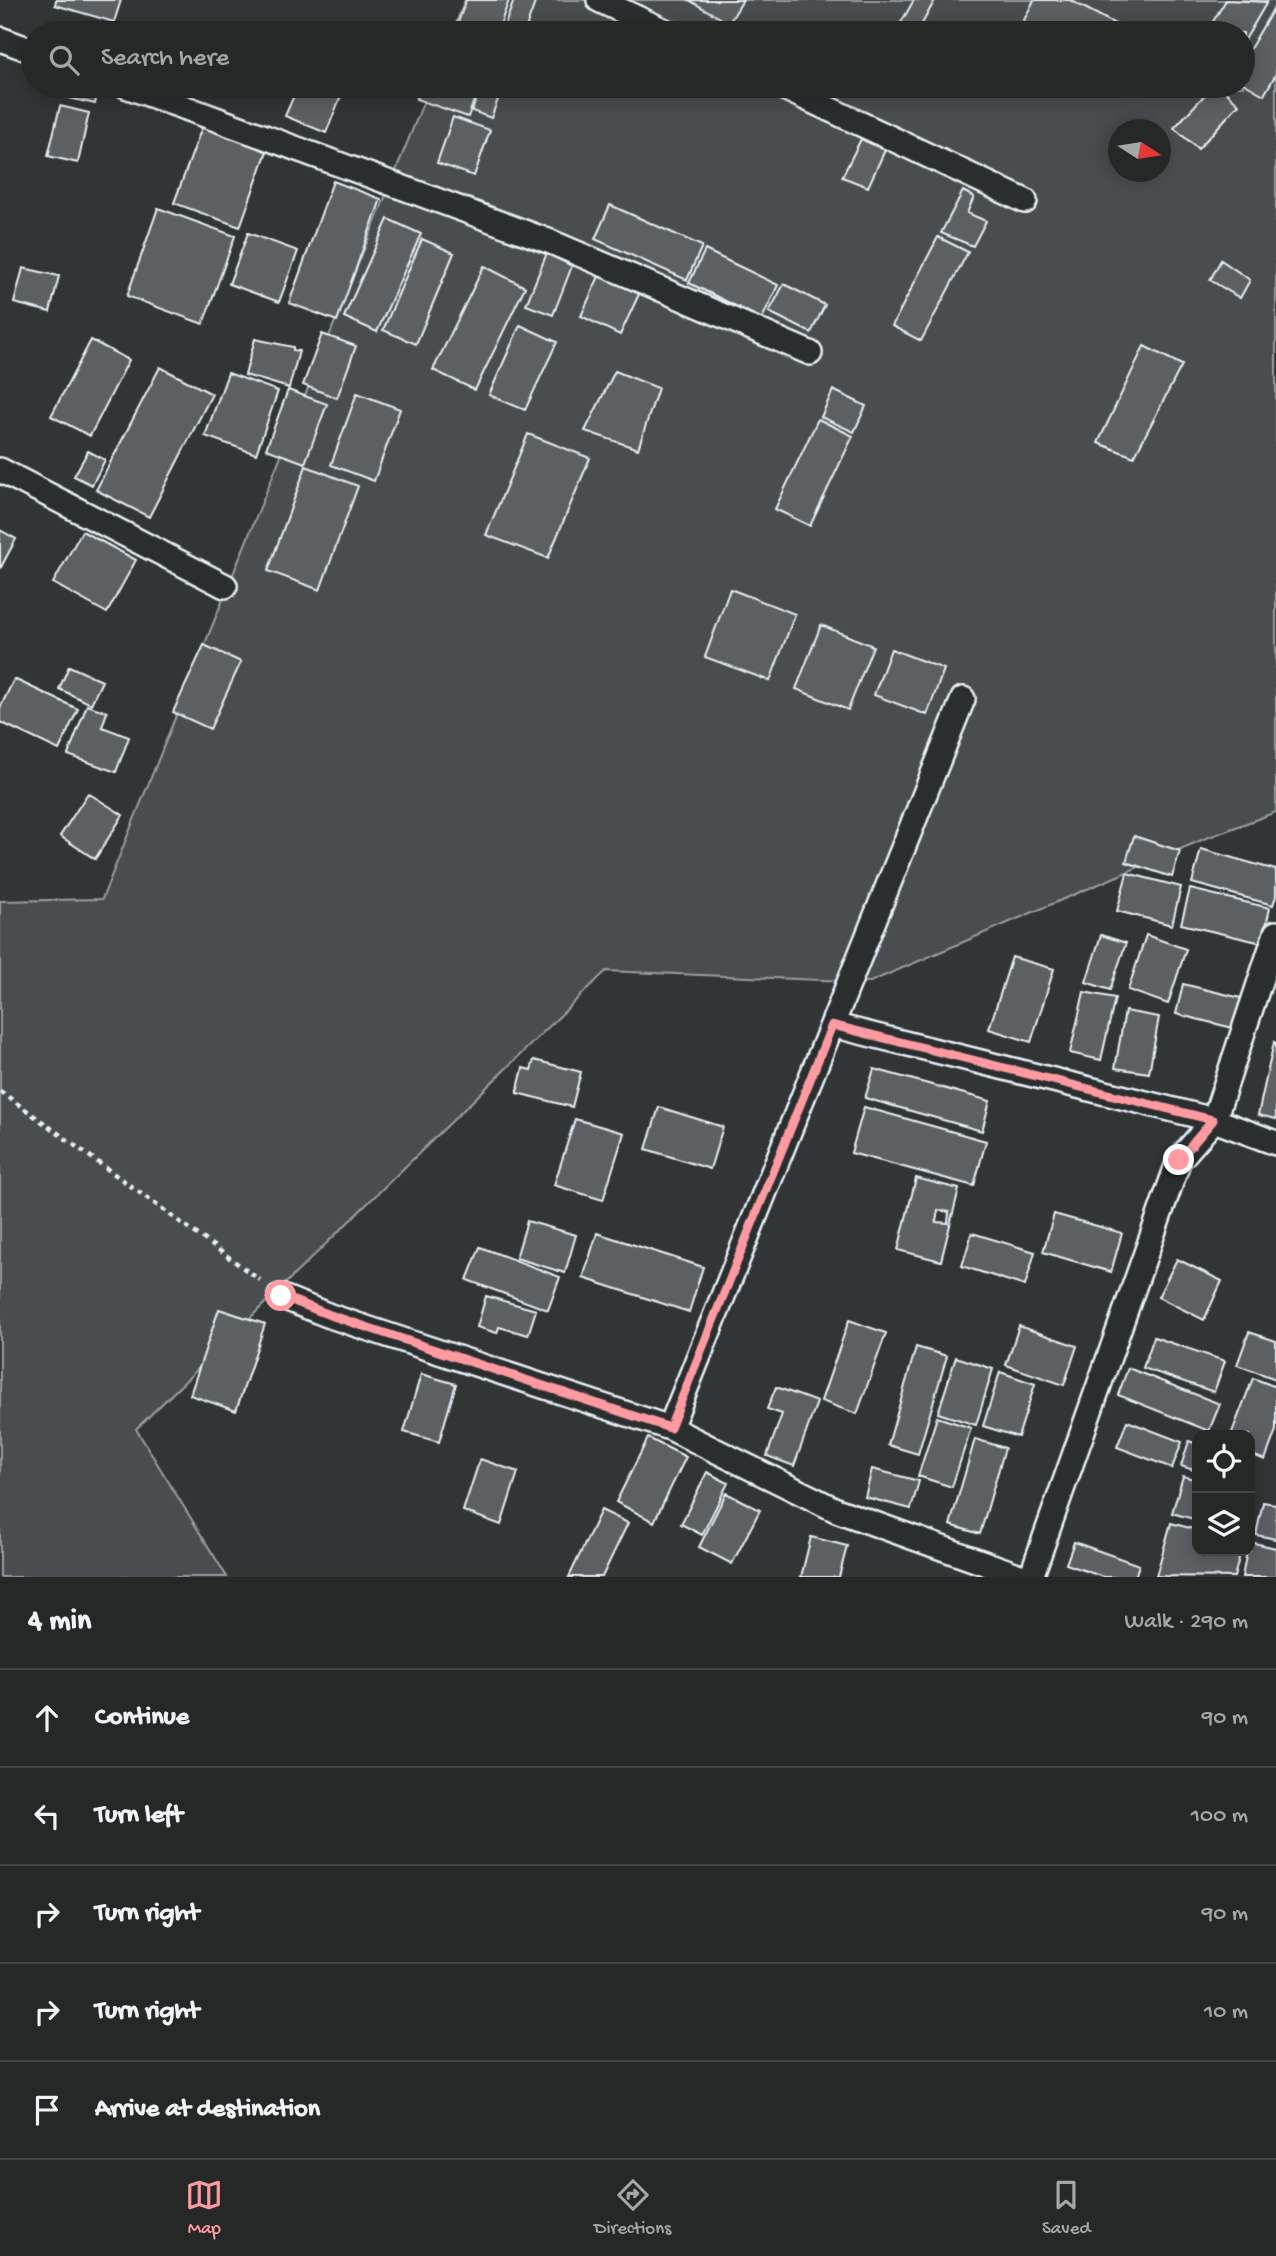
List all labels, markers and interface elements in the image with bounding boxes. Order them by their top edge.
search box [21,21,1255,98]
icon: search [45,41,83,79]
text: Search here [101,44,229,75]
north arrow [1108,119,1171,182]
route end [1163,1144,1194,1175]
route start [265,1280,296,1311]
map controls [1192,1430,1255,1556]
button: locate [1192,1430,1255,1493]
button: layers [1192,1493,1255,1556]
text: 4 min [28,1605,91,1640]
text: Walk · 290 m [1125,1609,1248,1636]
icon: ahead [28,1699,66,1737]
text: Continue [95,1703,189,1734]
text: 90 m [1202,1705,1248,1732]
icon: left [28,1797,66,1835]
text: Turn left [95,1801,183,1832]
text: 100 m [1191,1803,1248,1830]
icon: right [28,1895,66,1933]
text: Turn right [95,1899,199,1930]
text: 90 m [1202,1901,1248,1928]
icon: right [28,1993,66,2031]
text: Turn right [95,1997,199,2028]
text: 10 m [1204,1999,1248,2026]
icon: arrive [28,2091,66,2129]
text: Arrive at destination [95,2095,320,2126]
tab: Map [185,2176,223,2241]
tab: Directions [594,2176,671,2241]
tab: Saved [1042,2176,1091,2241]

